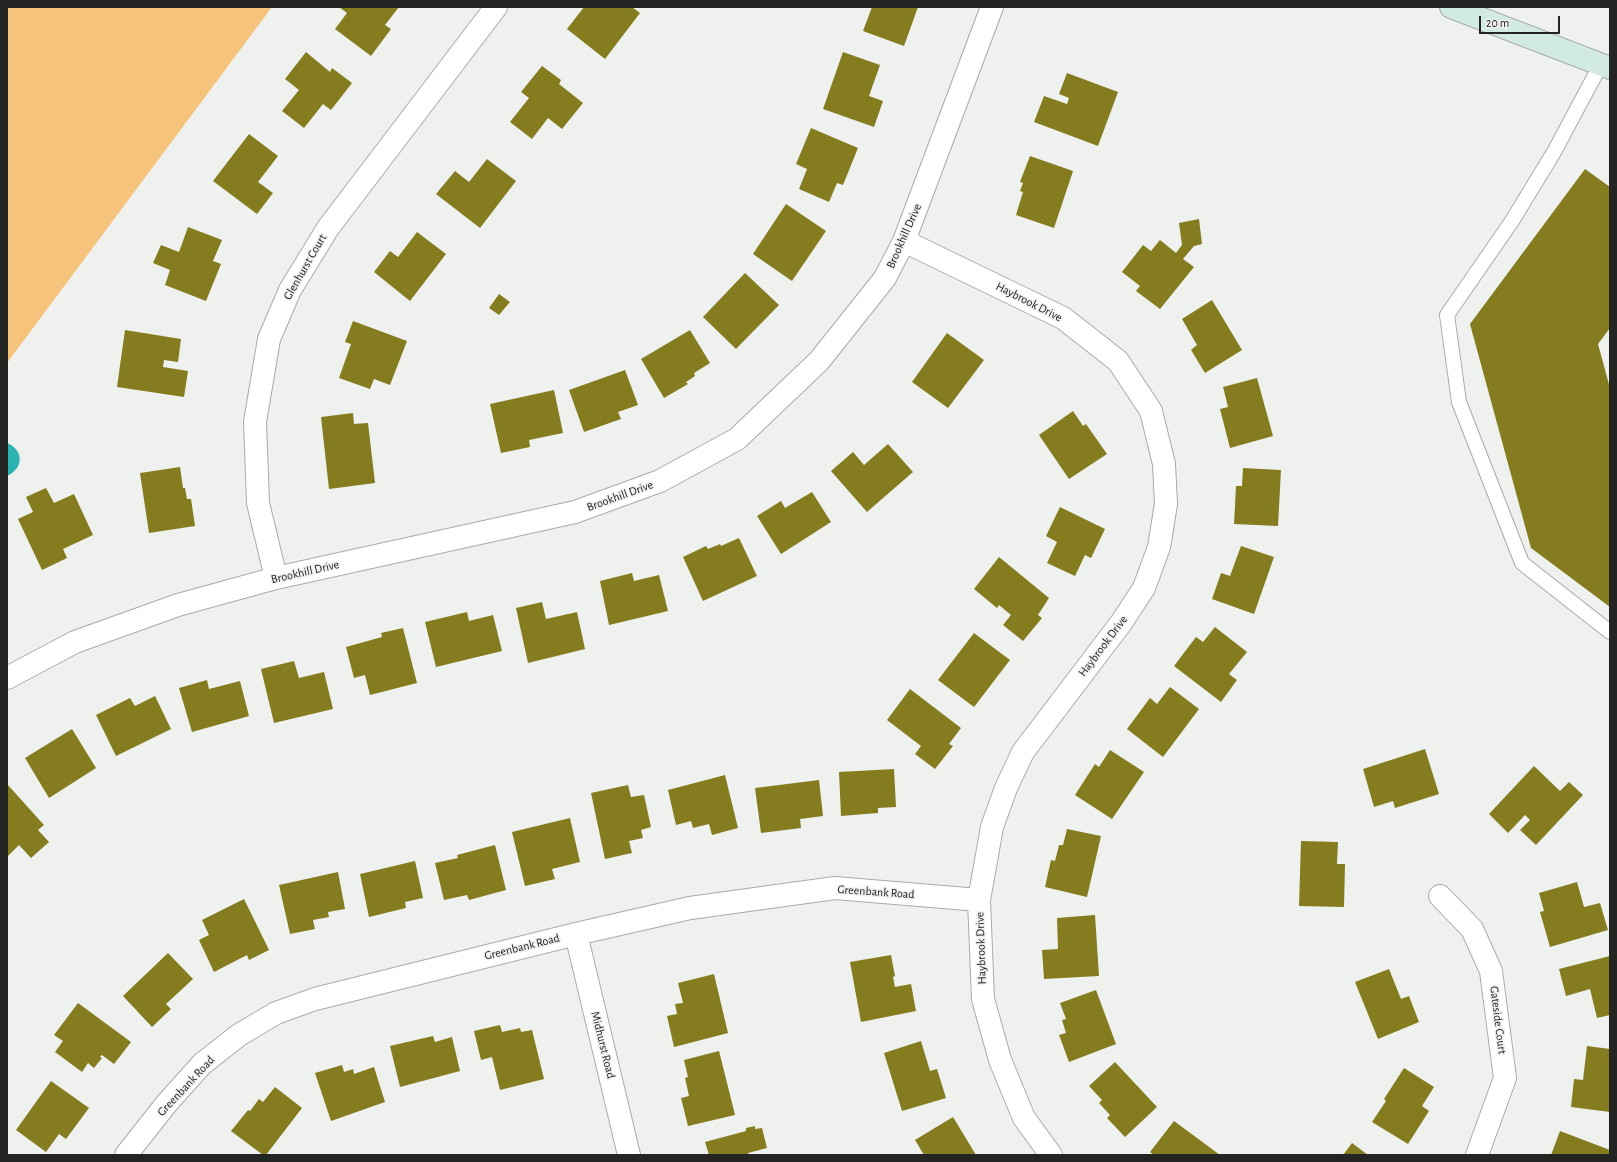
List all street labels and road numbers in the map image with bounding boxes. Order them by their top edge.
street label: Brookhill Drive [883,201,925,271]
street label: Glenhurst Court [280,231,330,303]
street label: Haybrook Drive [993,279,1065,325]
street label: Brookhill Drive [585,477,655,515]
street label: Brookhill Drive [270,557,340,587]
street label: Haybrook Drive [1075,613,1131,679]
street label: Greenbank Road [837,882,915,902]
street label: Haybrook Drive [973,911,989,985]
street label: Greenbank Road [483,931,561,963]
street label: Gateside Court [1487,985,1509,1055]
street label: Midhurst Road [588,1010,618,1080]
street label: Greenbank Road [154,1053,218,1119]

